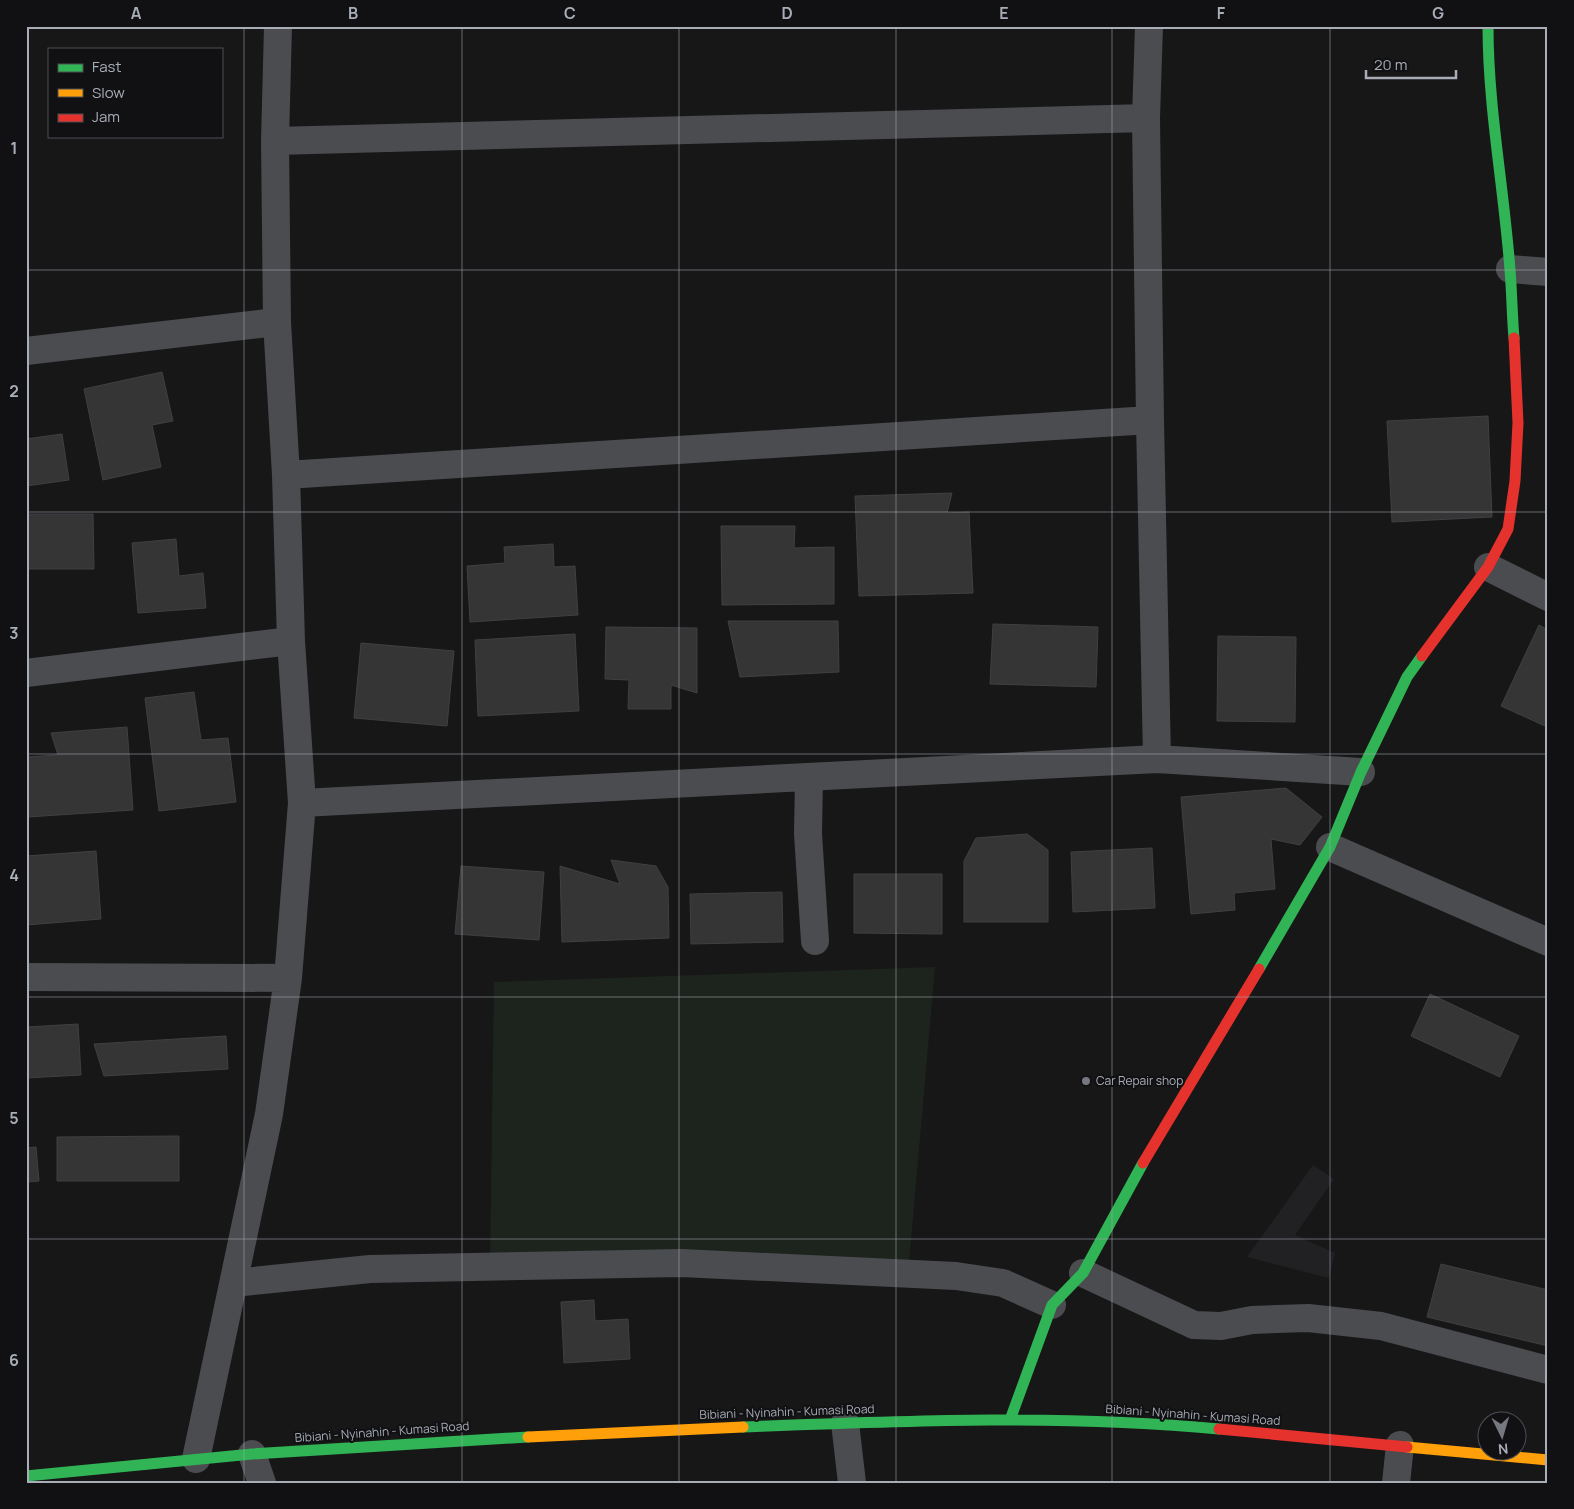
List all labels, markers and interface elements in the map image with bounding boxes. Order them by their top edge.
text: A [131,2,142,24]
text: B [348,2,358,24]
text: C [564,2,576,24]
text: D [781,2,793,24]
text: E [999,2,1009,24]
text: F [1217,2,1226,24]
text: G [1432,2,1444,24]
legend [48,48,222,138]
scale bar [1366,48,1456,80]
text: 20 m [1374,54,1407,75]
text: Fast [92,56,121,77]
text: Slow [92,82,125,103]
text: Jam [92,106,120,127]
text: 1 [10,137,18,159]
text: 2 [9,380,19,402]
text: 3 [9,622,19,644]
text: 4 [9,864,19,886]
place label: Car Repair shop [1096,1072,1183,1089]
marker: Car Repair shop [1080,1075,1092,1087]
text: 5 [9,1107,19,1129]
text: 6 [9,1349,19,1371]
street label: Bibiani - Nyinahin - Kumasi Road [699,1400,875,1423]
street label: Bibiani - Nyinahin - Kumasi Road [1105,1400,1281,1429]
north arrow [1476,1412,1526,1462]
street label: Bibiani - Nyinahin - Kumasi Road [294,1417,470,1446]
text: N [1497,1440,1509,1459]

